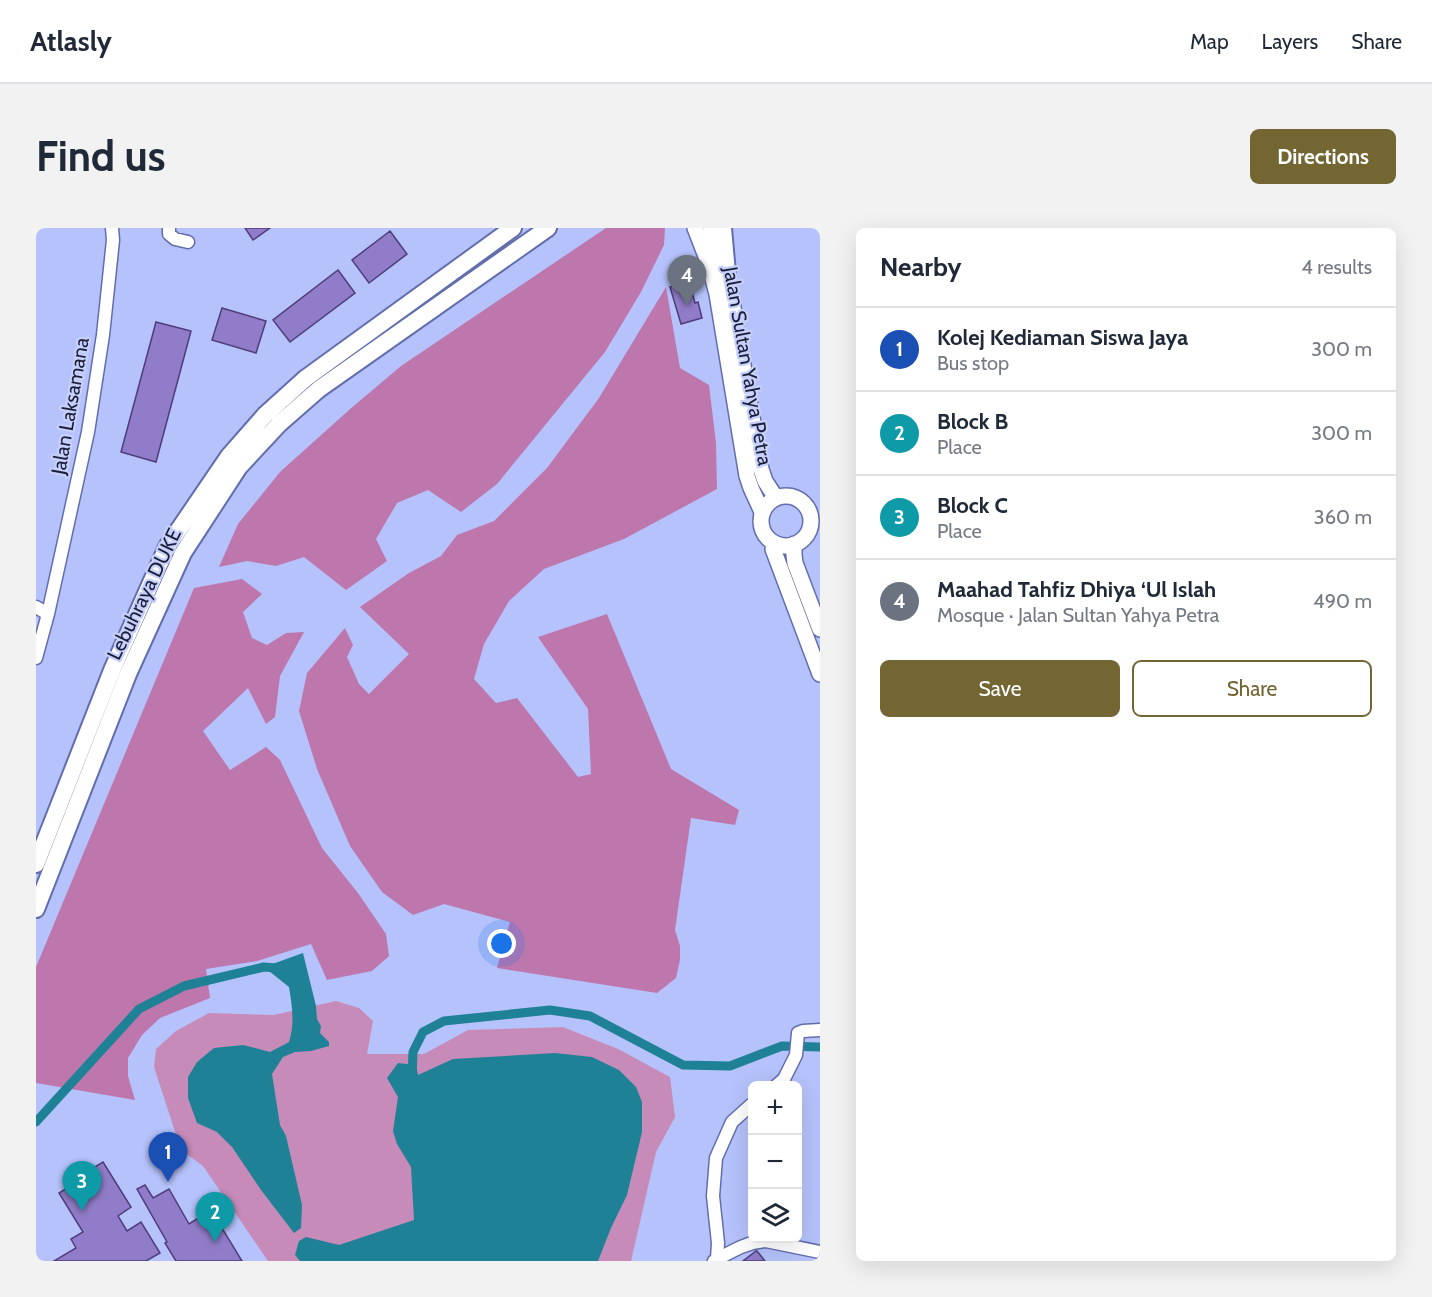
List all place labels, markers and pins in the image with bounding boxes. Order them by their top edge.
pin: 4 [668,256,706,305]
pin: 1 [148,1132,188,1182]
pin: 3 [62,1162,102,1211]
pin: 2 [196,1192,234,1242]

